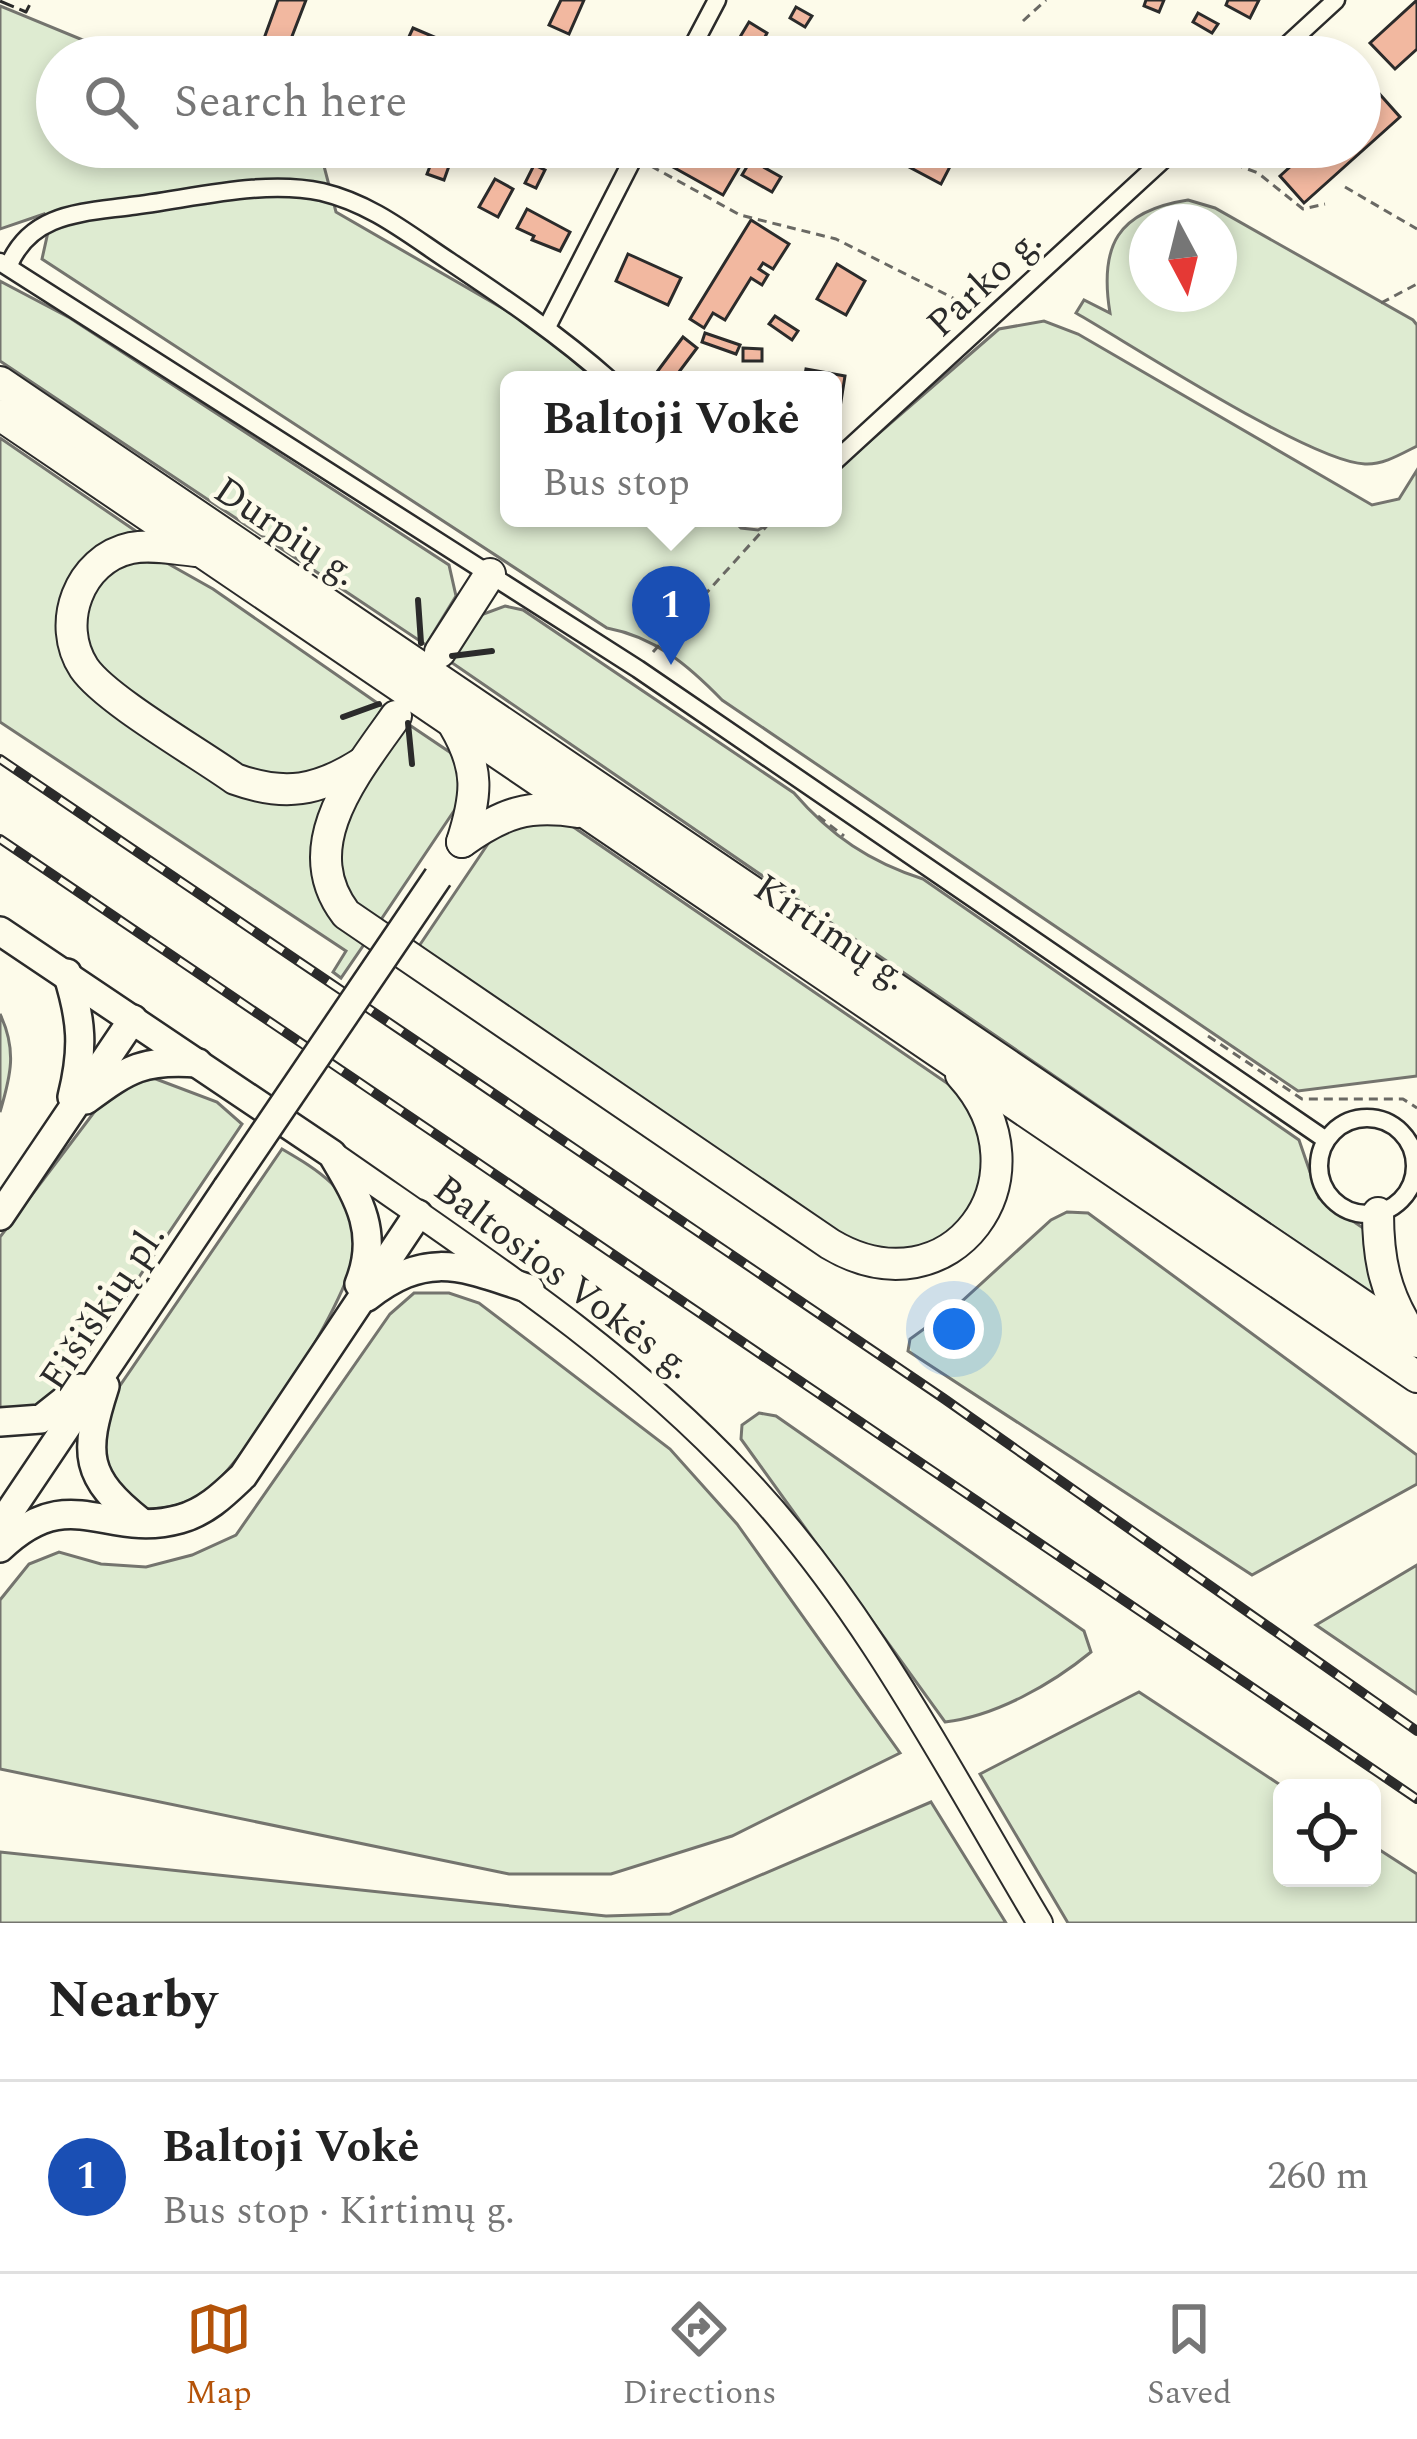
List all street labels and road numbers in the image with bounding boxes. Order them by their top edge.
street label: Parko g. [913,214,1056,352]
street label: Durpių g. [202,462,370,602]
street label: Kirtimų g. [741,859,920,1007]
street label: Baltosios Vokės g. [420,1161,705,1395]
street label: Eišiškių pl. [25,1211,181,1403]

